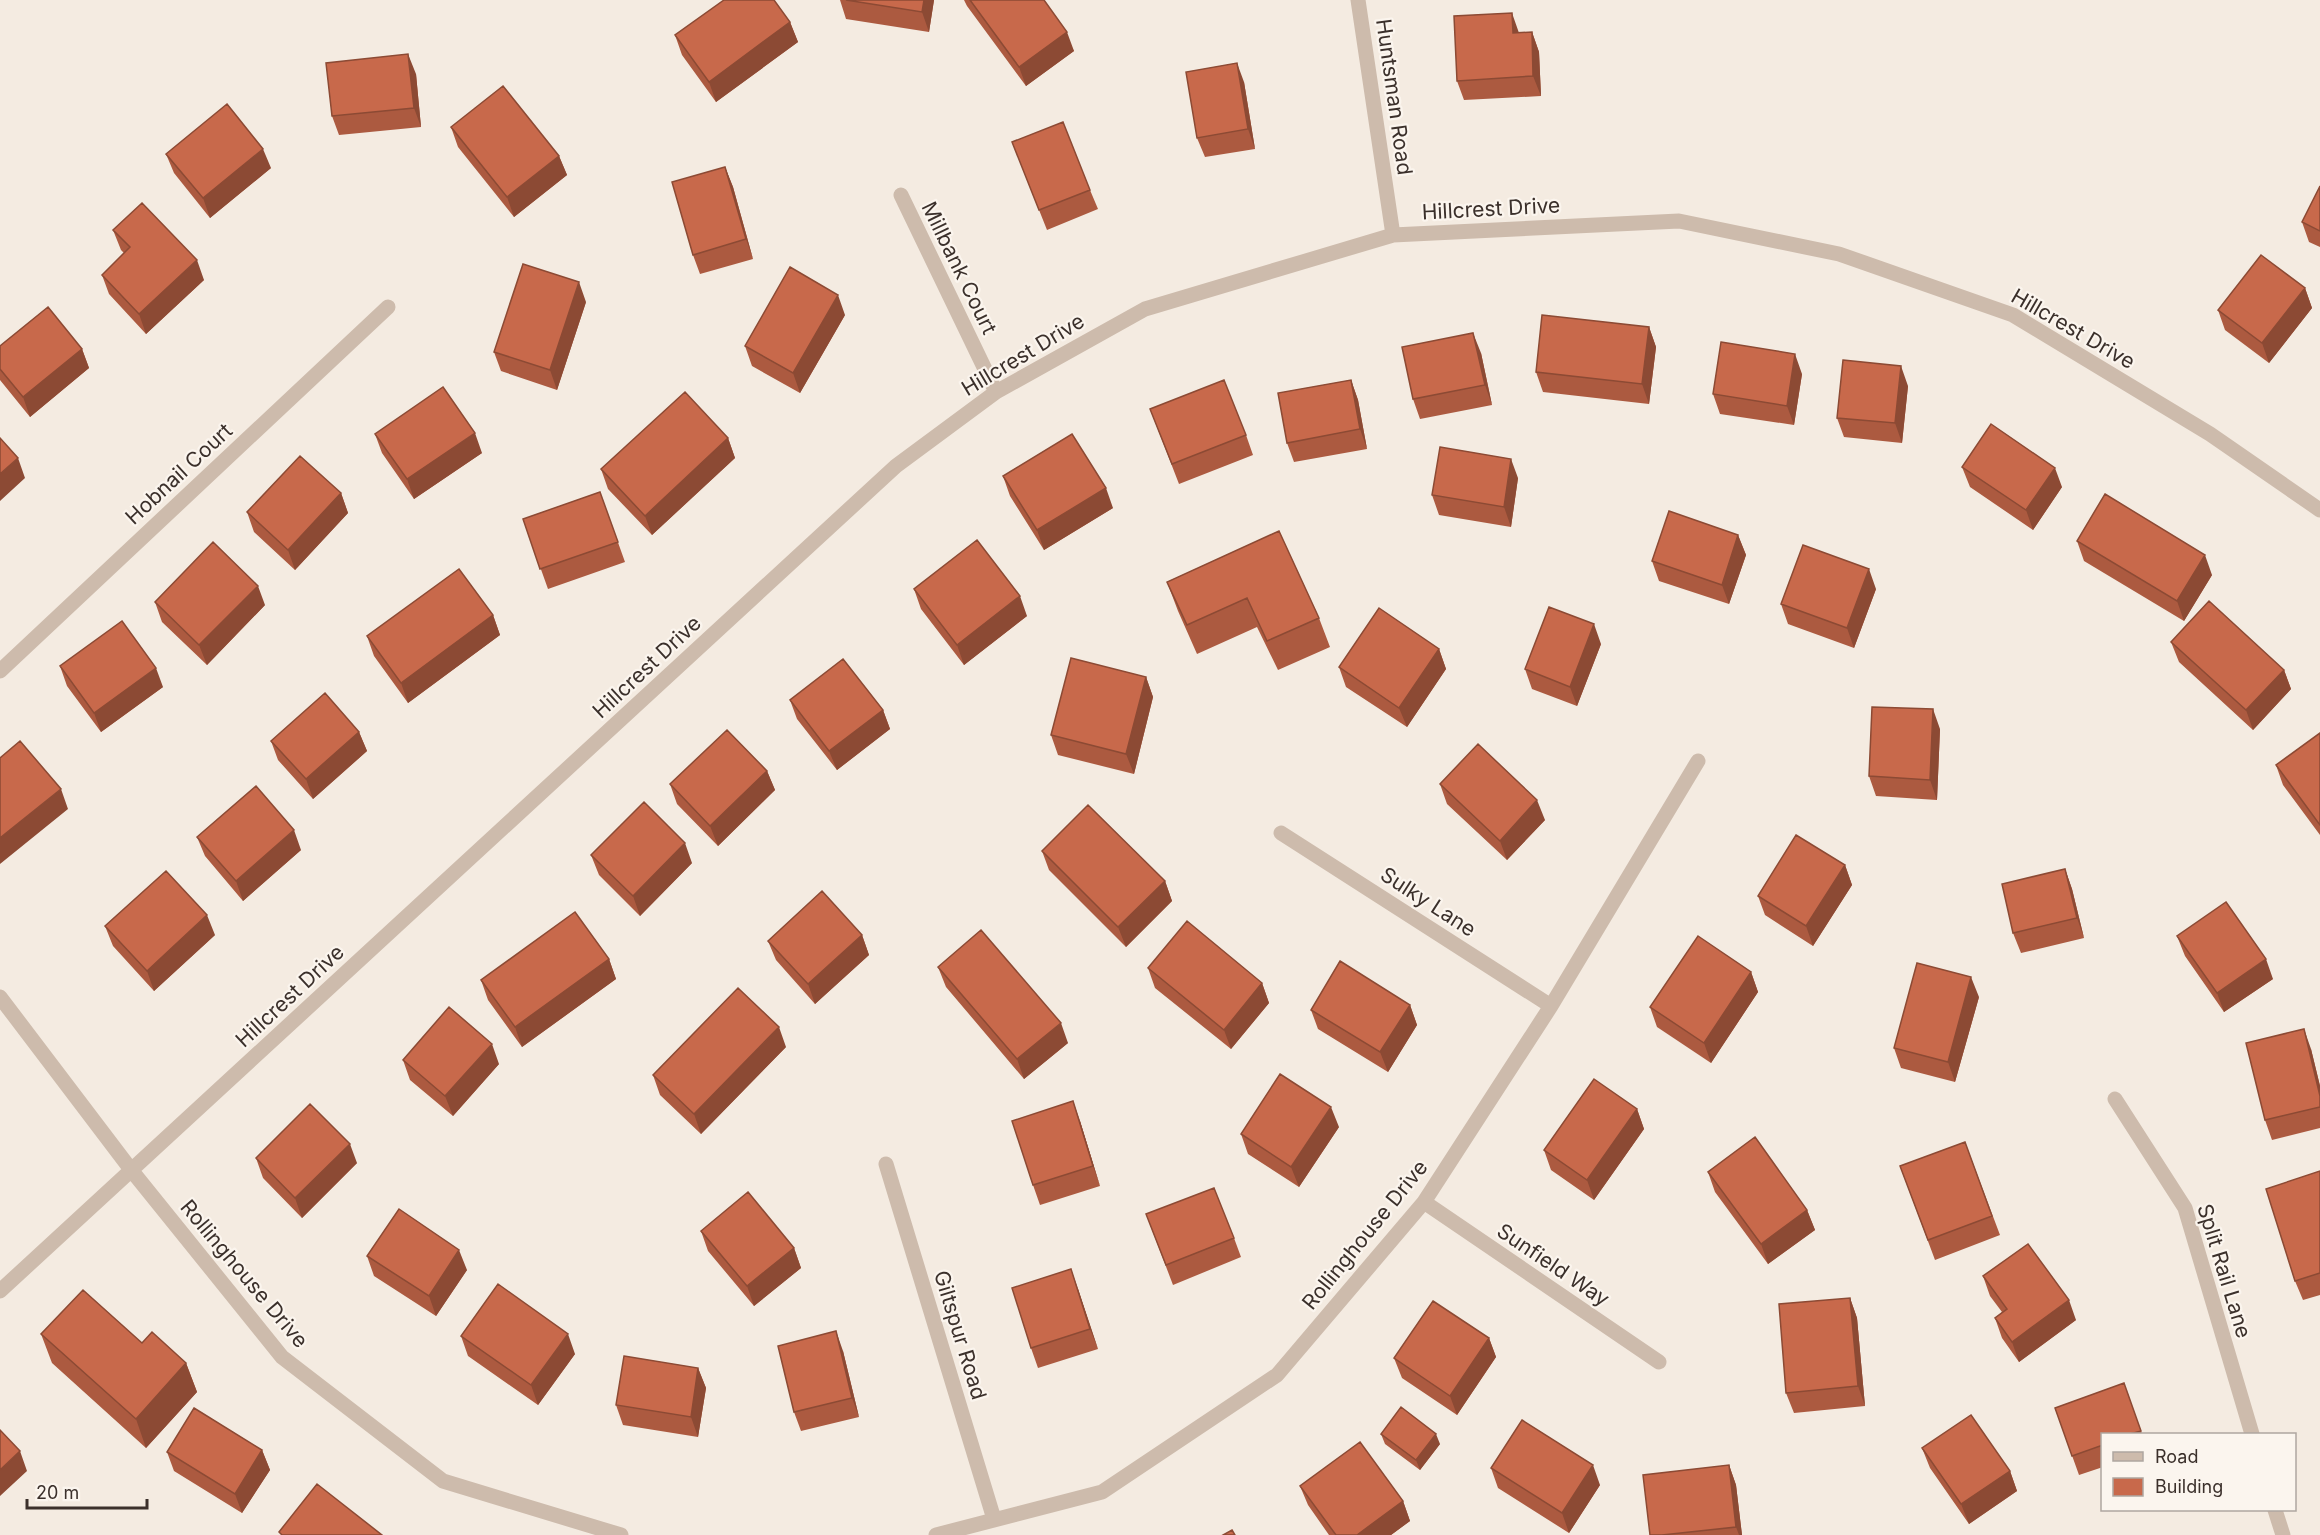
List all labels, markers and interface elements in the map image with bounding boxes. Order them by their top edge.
street label: Huntsman Road [1371,17,1418,177]
street label: Hillcrest Drive [1421,192,1561,225]
street label: Millbank Court [917,197,1002,338]
street label: Hillcrest Drive [2007,283,2140,374]
street label: Hillcrest Drive [957,308,1089,401]
street label: Hobnail Court [120,418,237,529]
street label: Hillcrest Drive [587,610,706,723]
street label: Sulky Lane [1376,862,1481,942]
street label: Hillcrest Drive [230,939,349,1052]
street label: Rollinghouse Drive [1297,1155,1433,1314]
street label: Rollinghouse Drive [175,1195,313,1353]
street label: Split Rail Lane [2192,1201,2257,1341]
street label: Sunfield Way [1492,1218,1614,1311]
street label: Giltspur Road [929,1267,992,1402]
legend [2101,1433,2296,1511]
text: Road [2155,1446,2198,1467]
scale bar [27,1472,147,1510]
text: Building [2155,1476,2223,1497]
text: 20 m [36,1482,79,1503]

